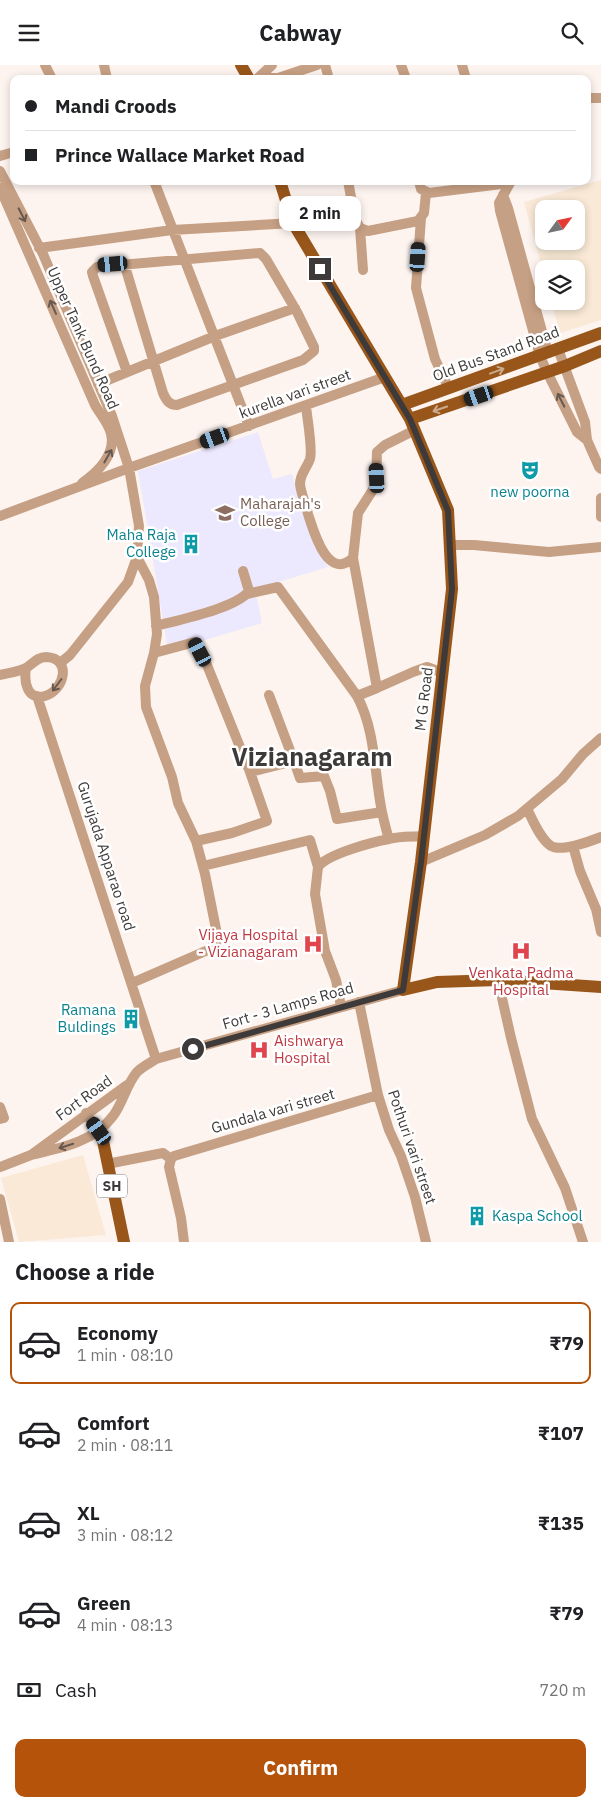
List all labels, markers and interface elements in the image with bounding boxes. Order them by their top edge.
text: Cabway [259,18,342,47]
icon: menu [15,19,43,47]
icon: search [558,19,586,47]
text: Mandi Croods [55,94,177,118]
text: Prince Wallace Market Road [55,143,305,167]
callout: 2 min [279,197,361,231]
north arrow [535,200,585,250]
map controls [535,200,585,310]
text: 2 min [299,203,341,223]
one-way arrow [18,207,27,222]
car [409,242,426,272]
car [97,255,128,273]
route end [309,258,331,280]
button: layers [535,260,585,310]
street label: Upper Tank Bund Road [43,264,123,412]
one-way arrow [47,300,57,315]
street label: Old Bus Stand Road [430,322,562,385]
street label: kurella vari street [236,365,353,423]
one-way arrow [489,366,505,375]
car [462,384,495,408]
one-way arrow [556,392,566,407]
one-way arrow [433,405,448,414]
car [198,426,231,450]
one-way arrow [103,449,113,463]
theatre icon: new poorna [519,459,541,481]
car [368,463,385,493]
place label: new poorna [490,482,570,501]
place label: Maharajah's College [240,494,321,530]
school or university icon: Maharajah's College [214,502,236,524]
place label: Maha Raja College [107,525,176,561]
building icon: Maha Raja College [180,533,202,555]
car [186,635,213,669]
street label: M G Road [410,666,437,732]
one-way arrow [52,678,63,691]
district label: Vizianagaram [231,740,393,773]
street label: Gurujada Apparao road [73,779,140,933]
place label: Vijaya Hospital - Vizianagaram [198,925,298,961]
hospital icon: Vijaya Hospital - Vizianagaram [302,933,324,955]
hospital icon: Venkata Padma Hospital [510,940,532,962]
place label: Venkata Padma Hospital [469,963,573,999]
street label: Fort - 3 Lamps Road [220,978,356,1033]
place label: Ramana Buldings [57,1000,116,1036]
building icon: Ramana Buldings [120,1008,142,1030]
place label: Aishwarya Hospital [274,1031,343,1067]
route start [182,1038,204,1060]
hospital icon: Aishwarya Hospital [248,1039,270,1061]
street label: Fort Road [52,1071,116,1124]
street label: Gundala vari street [209,1084,337,1137]
street label: Pothuri vari street [384,1087,441,1207]
car [84,1114,113,1148]
one-way arrow [59,1142,75,1151]
road number: SH [97,1175,127,1197]
building icon: Kaspa School [466,1205,488,1227]
place label: Kaspa School [492,1206,583,1225]
text: Choose a ride [15,1257,155,1286]
icon: car [17,1321,62,1366]
text: Economy [77,1321,158,1345]
text: ₹79 [549,1331,584,1355]
text: 1 min · 08:10 [77,1345,173,1365]
icon: car [17,1411,62,1456]
text: Comfort [77,1411,150,1435]
text: ₹107 [538,1421,584,1445]
text: 2 min · 08:11 [77,1435,173,1455]
icon: car [17,1501,62,1546]
text: XL [77,1501,100,1525]
text: ₹135 [538,1511,584,1535]
text: 3 min · 08:12 [77,1525,173,1545]
icon: car [17,1591,62,1636]
text: Green [77,1591,131,1615]
text: ₹79 [549,1601,584,1625]
text: 4 min · 08:13 [77,1615,173,1635]
icon: cash [15,1676,43,1704]
text: Cash [55,1678,97,1702]
text: 720 m [539,1680,586,1700]
button: Confirm [15,1739,586,1797]

